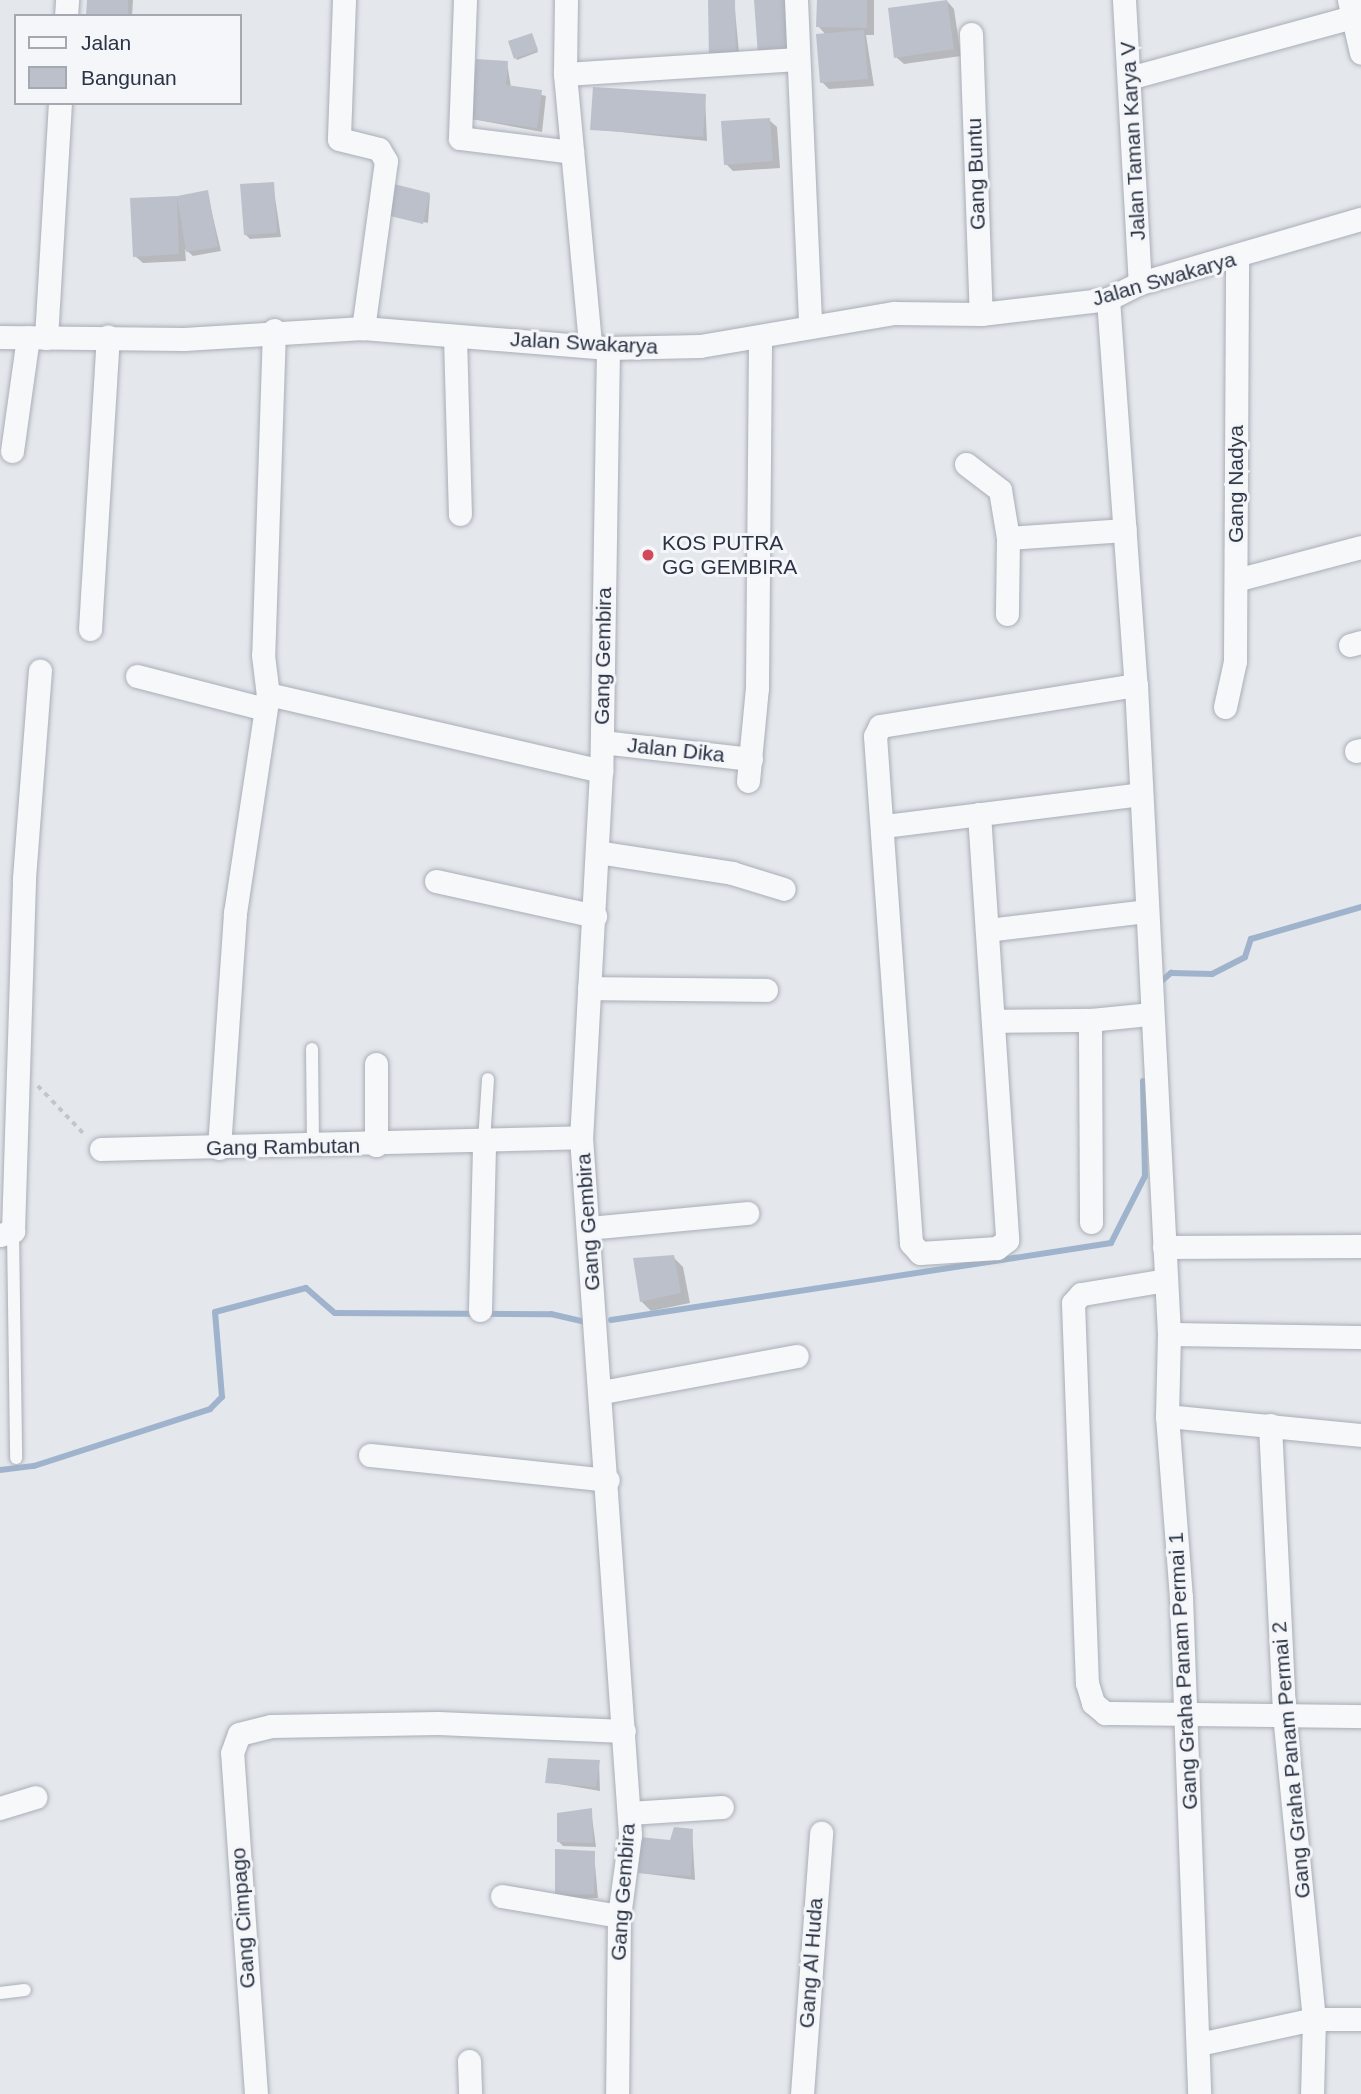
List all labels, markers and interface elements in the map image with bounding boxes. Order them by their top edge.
legend [14,14,242,105]
text: Jalan [81,31,131,54]
street label: Jalan Taman Karya V [1115,41,1151,241]
text: Bangunan [81,66,177,89]
street label: Gang Buntu [961,118,991,230]
street label: Jalan Swakarya [1089,246,1239,312]
street label: Jalan Swakarya [509,327,659,359]
street label: Gang Nadya [1223,425,1249,543]
place label: KOS PUTRA GG GEMBIRA [662,530,797,580]
marker: KOS PUTRA GG GEMBIRA [640,547,656,563]
street label: Gang Gembira [589,587,617,725]
street label: Jalan Dika [626,732,726,768]
street label: Gang Rambutan [206,1133,360,1161]
street label: Gang Gembira [571,1152,605,1292]
street label: Gang Graha Panam Permai 1 [1163,1532,1203,1810]
street label: Gang Graha Panam Permai 2 [1266,1621,1316,1899]
street label: Gang Gembira [606,1822,640,1962]
street label: Gang Cimpago [226,1847,260,1989]
street label: Gang Al Huda [794,1896,828,2030]

